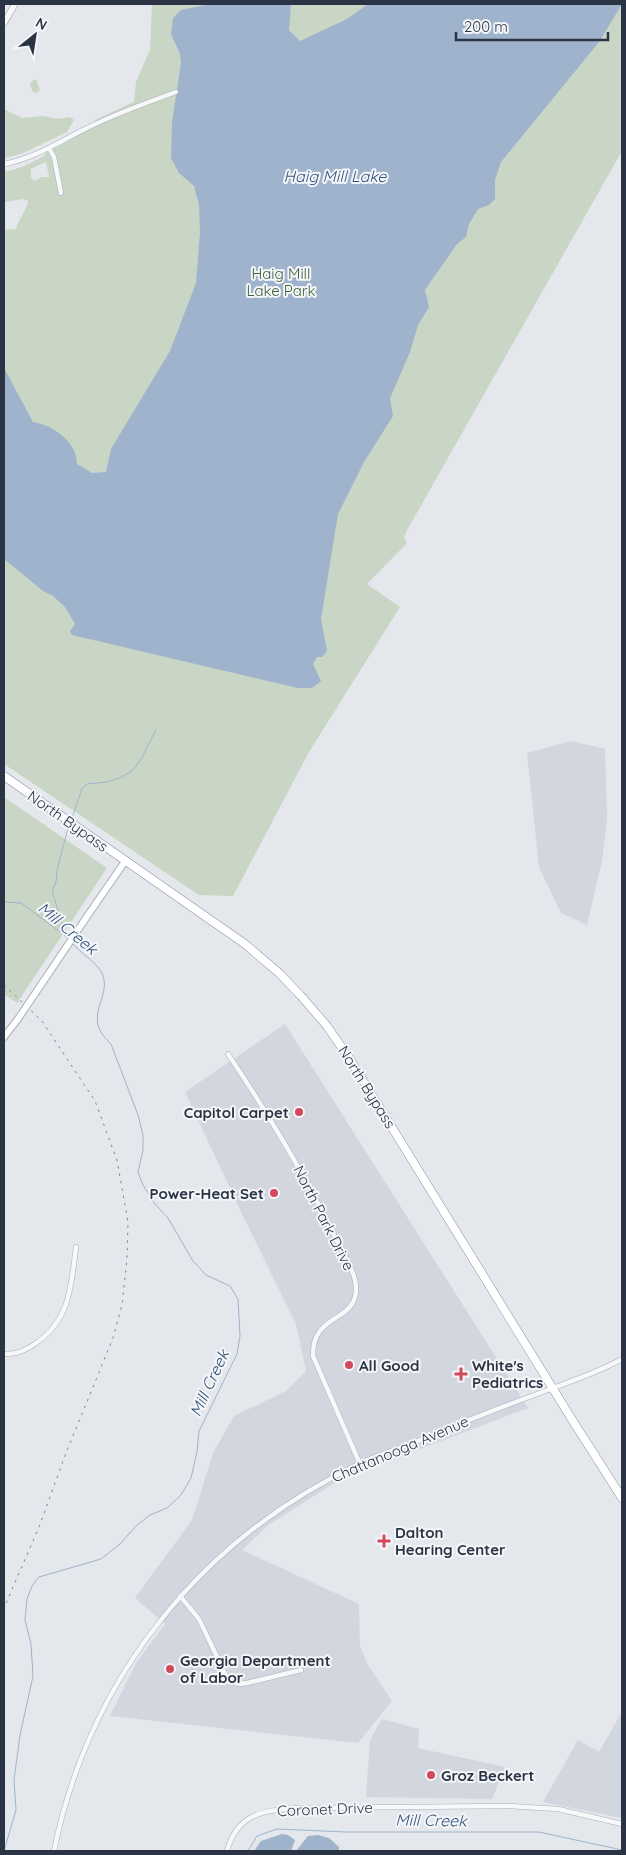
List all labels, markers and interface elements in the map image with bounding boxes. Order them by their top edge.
north arrow [10,10,60,60]
scale bar [456,10,608,42]
text: N [33,13,50,34]
text: 200 m [464,17,508,36]
water label: Haig Mill Lake [284,166,387,186]
park label: Haig Mill Lake Park [246,264,316,300]
street label: North Bypass [24,786,112,856]
water label: Mill Creek [34,897,103,959]
street label: North Bypass [334,1042,400,1132]
place label: Capitol Carpet [184,1103,289,1122]
marker: Capitol Carpet [293,1106,305,1118]
street label: North Park Drive [289,1162,359,1274]
place label: Power-Heat Set [150,1184,264,1203]
marker: Power-Heat Set [268,1187,280,1199]
water label: Mill Creek [185,1345,234,1420]
place label: All Good [359,1356,419,1375]
place label: White's Pediatrics [472,1356,543,1392]
marker: All Good [343,1359,355,1371]
marker: White's Pediatrics [454,1367,468,1381]
street label: Chattanooga Avenue [329,1411,471,1487]
place label: Dalton Hearing Center [395,1523,506,1559]
marker: Dalton Hearing Center [377,1534,391,1548]
place label: Georgia Department of Labor [180,1651,331,1687]
marker: Georgia Department of Labor [164,1663,176,1675]
place label: Groz Beckert [441,1766,534,1785]
marker: Groz Beckert [425,1769,437,1781]
street label: Coronet Drive [277,1798,373,1820]
water label: Mill Creek [395,1809,468,1831]

